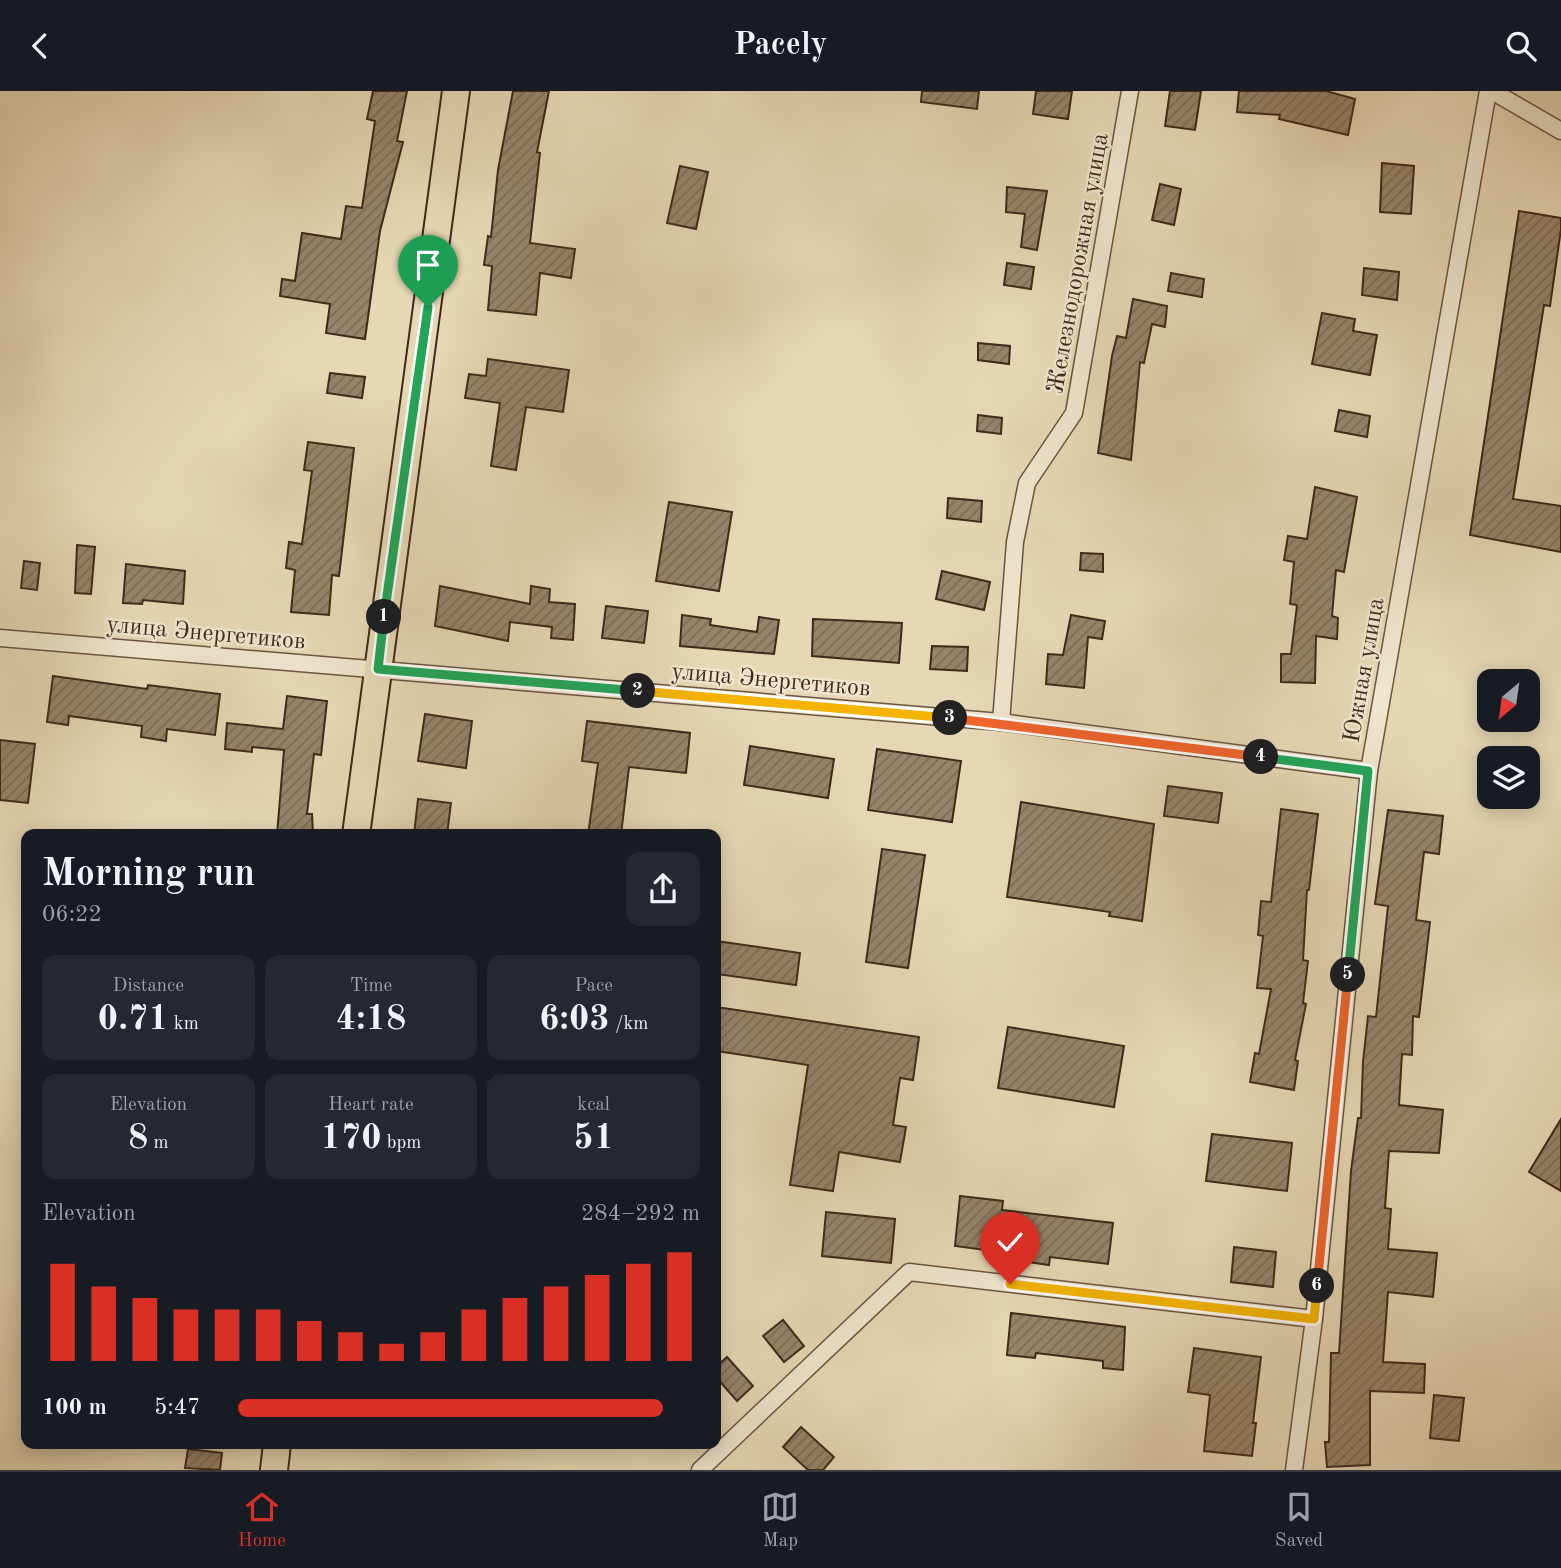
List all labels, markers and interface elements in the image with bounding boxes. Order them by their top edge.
icon: back [21,27,59,65]
icon: search [1502,27,1540,65]
text: Pacely [733,30,828,62]
street label: Железнодорожная улица [1044,131,1114,395]
pin [398,235,458,307]
icon: arrive [409,246,447,284]
street label: Южная улица [1340,596,1390,745]
pin: 1 [366,599,402,635]
text: 1 [378,607,389,626]
street label: улица Энергетиков [105,613,307,655]
street label: улица Энергетиков [670,660,872,702]
north arrow [1477,669,1540,731]
map controls [1477,669,1540,809]
pin: 2 [620,673,656,709]
text: 2 [632,681,643,700]
pin: 3 [932,701,968,735]
text: 3 [944,708,955,727]
pin: 4 [1244,739,1278,775]
button: layers [1477,746,1540,809]
text: 4 [1255,747,1266,766]
button: share [626,852,700,926]
text: Morning run [42,856,255,894]
text: 06:22 [42,903,102,926]
pin: 5 [1330,957,1366,993]
text: 5 [1342,965,1353,984]
text: Distance [113,977,184,996]
text: Time [350,977,392,996]
text: Pace [574,977,613,996]
text: 0.71 [98,1002,169,1037]
text: 4:18 [336,1002,406,1037]
text: 6:03 [539,1002,610,1037]
text: km [169,1015,199,1034]
text: /km [610,1015,648,1034]
text: Elevation [110,1096,187,1115]
text: Heart rate [328,1096,414,1115]
text: kcal [577,1096,610,1115]
text: 8 [128,1121,148,1156]
text: 170 [321,1121,381,1156]
text: 51 [573,1121,614,1156]
text: m [148,1134,169,1153]
text: bpm [381,1134,421,1153]
text: Elevation [42,1202,136,1225]
text: 284–292 m [581,1202,700,1225]
pin [980,1212,1040,1284]
icon: check [991,1223,1029,1261]
pin: 6 [1300,1269,1334,1303]
text: 6 [1311,1276,1322,1295]
text: 100 m [42,1396,107,1419]
text: 5:47 [154,1396,200,1419]
tab: Home [238,1488,286,1553]
tab: Map [761,1488,799,1553]
tab: Saved [1275,1488,1323,1553]

